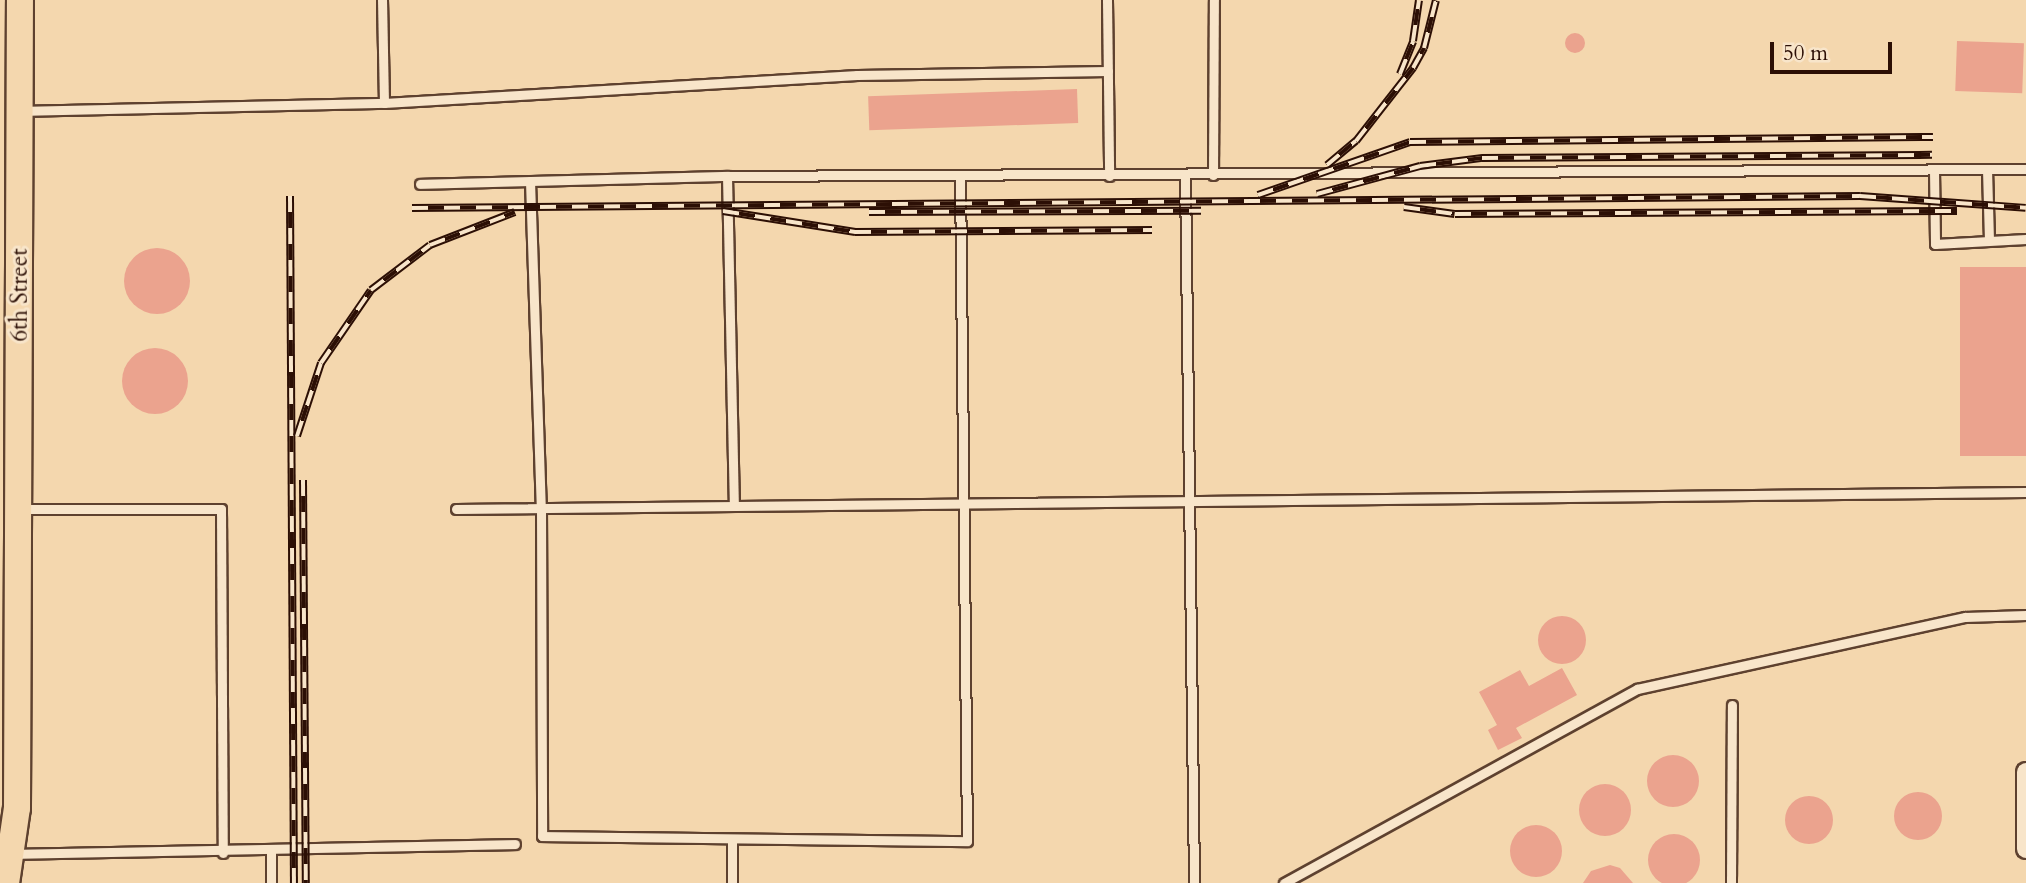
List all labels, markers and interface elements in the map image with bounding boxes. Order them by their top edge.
scale bar [1774,28,1896,72]
text: 50 m [1783,39,1828,68]
street label: 6th Street [6,248,34,342]

